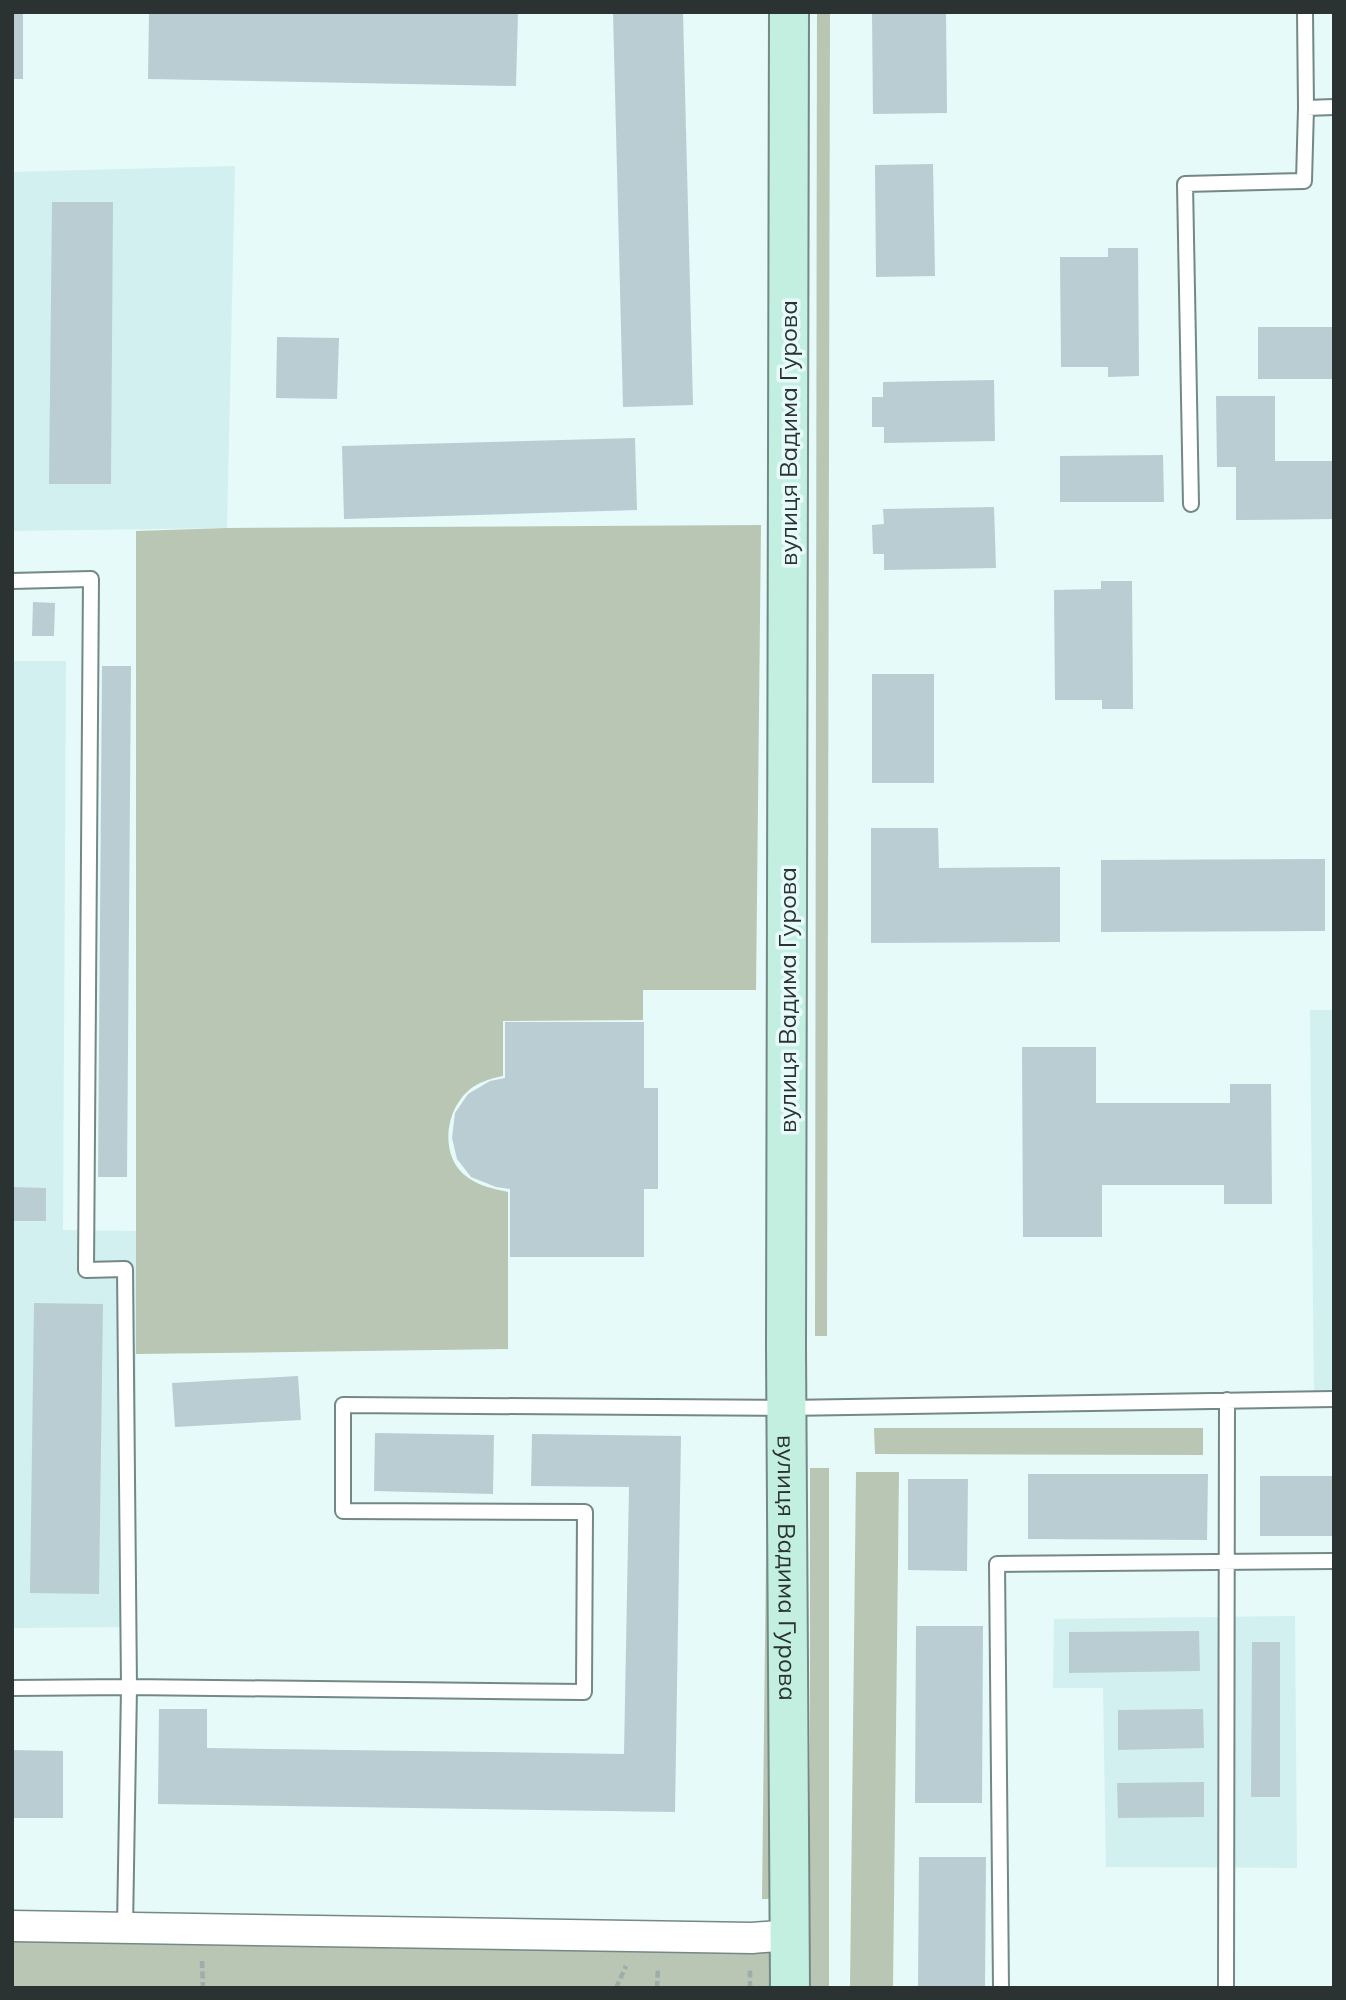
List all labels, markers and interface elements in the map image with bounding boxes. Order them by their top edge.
street label: вулиця Вадима Гурова [773,300,803,566]
street label: вулиця Вадима Гурова [772,867,802,1133]
street label: вулиця Вадима Гурова [772,1435,803,1701]

